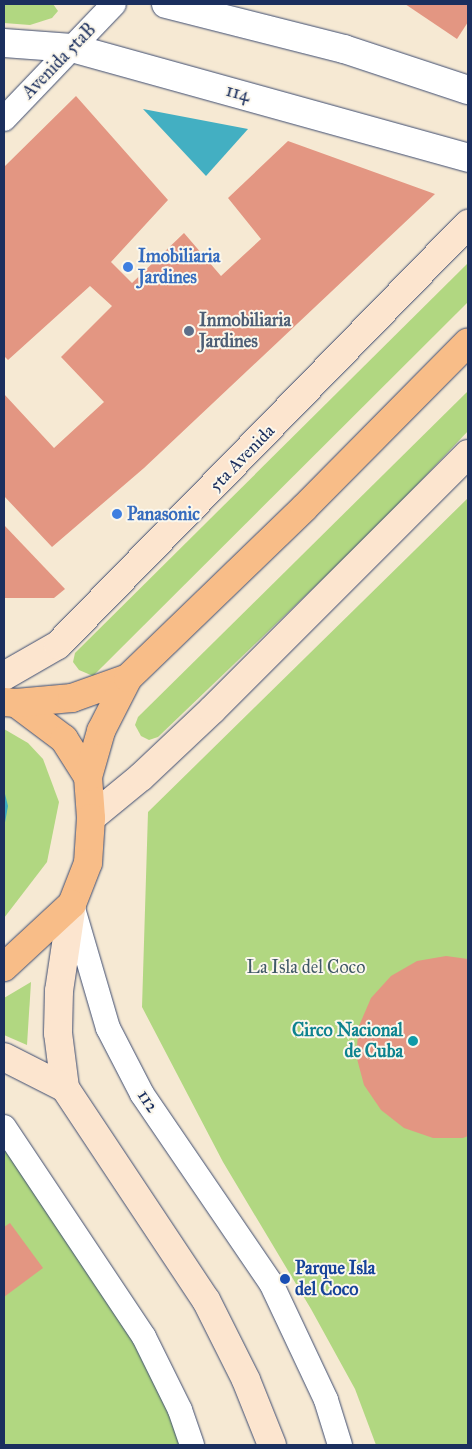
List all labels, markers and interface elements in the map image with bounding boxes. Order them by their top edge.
street label: Avenida 5taB [18,19,100,103]
street label: 114 [223,79,253,107]
place label: Imobiliaria Jardines [138,246,220,288]
marker: Imobiliaria Jardines [122,261,134,273]
place label: Inmobiliaria Jardines [199,310,291,352]
marker: Inmobiliaria Jardines [183,325,195,337]
street label: 5ta Avenida [205,420,279,496]
place label: Panasonic [127,503,200,525]
marker: Panasonic [111,508,123,520]
park label: La Isla del Coco [247,956,365,978]
place label: Circo Nacional de Cuba [292,1020,403,1062]
marker: Circo Nacional de Cuba [407,1035,419,1047]
street label: 112 [133,1085,163,1117]
place label: Parque Isla del Coco [295,1258,375,1300]
marker: Parque Isla del Coco [279,1273,291,1285]

